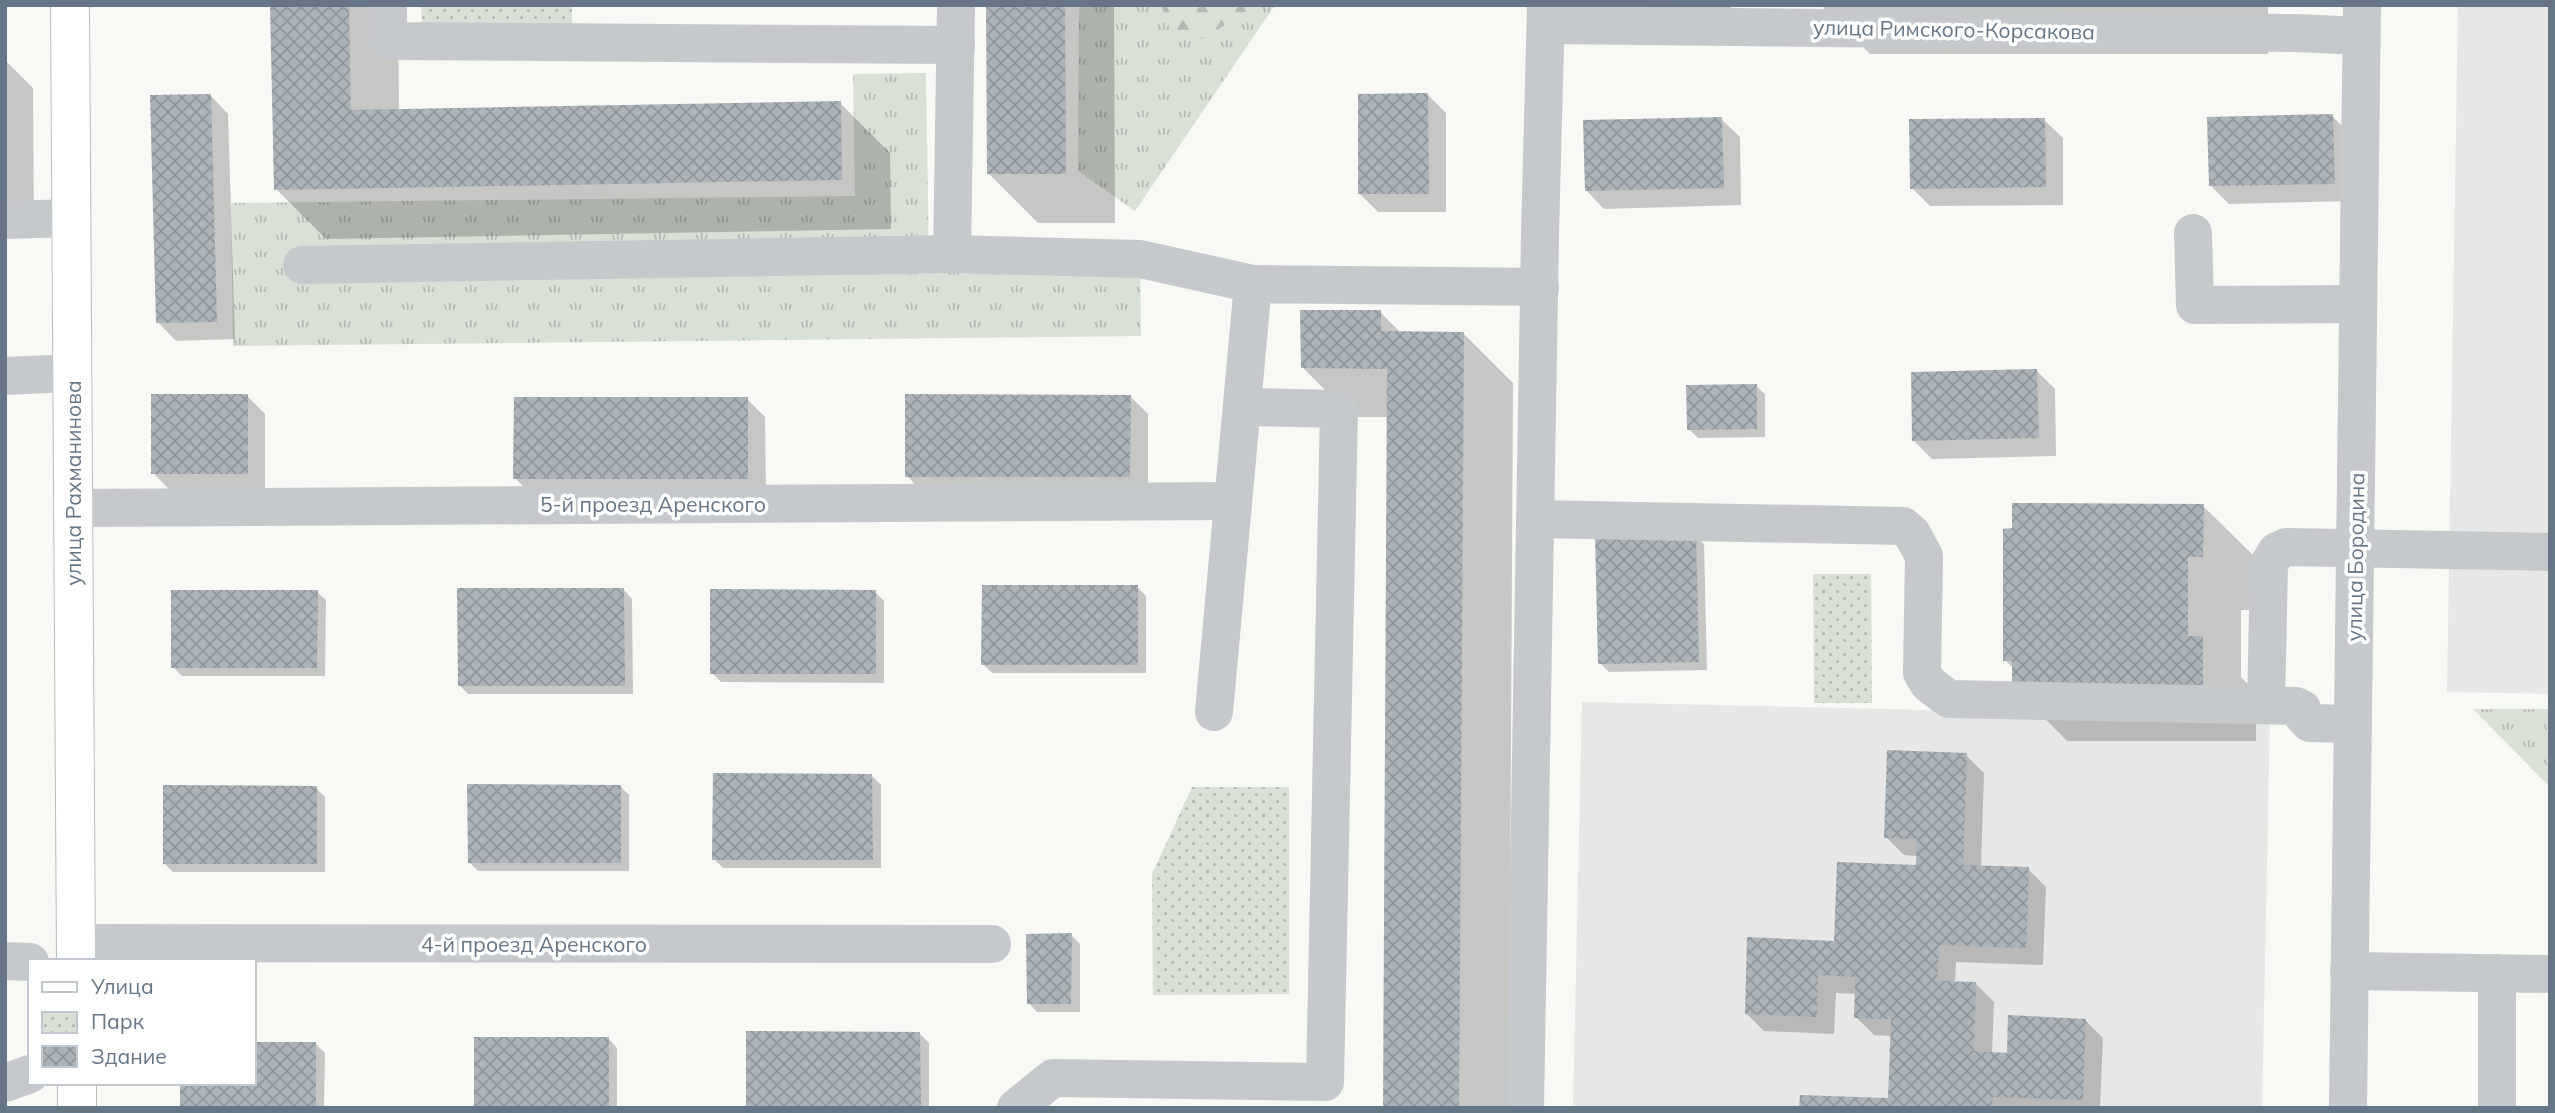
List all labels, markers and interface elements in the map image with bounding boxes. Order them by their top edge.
street label: улица Римского-Корсакова [1813,14,2095,44]
street label: улица Рахманинова [60,380,86,586]
street label: улица Бородина [2341,472,2369,642]
street label: 5-й проезд Аренского [540,491,766,517]
street label: 4-й проезд Аренского [421,931,647,957]
legend [28,959,256,1085]
text: Улица [90,973,154,999]
text: Парк [91,1008,145,1034]
text: Здание [91,1043,167,1069]

